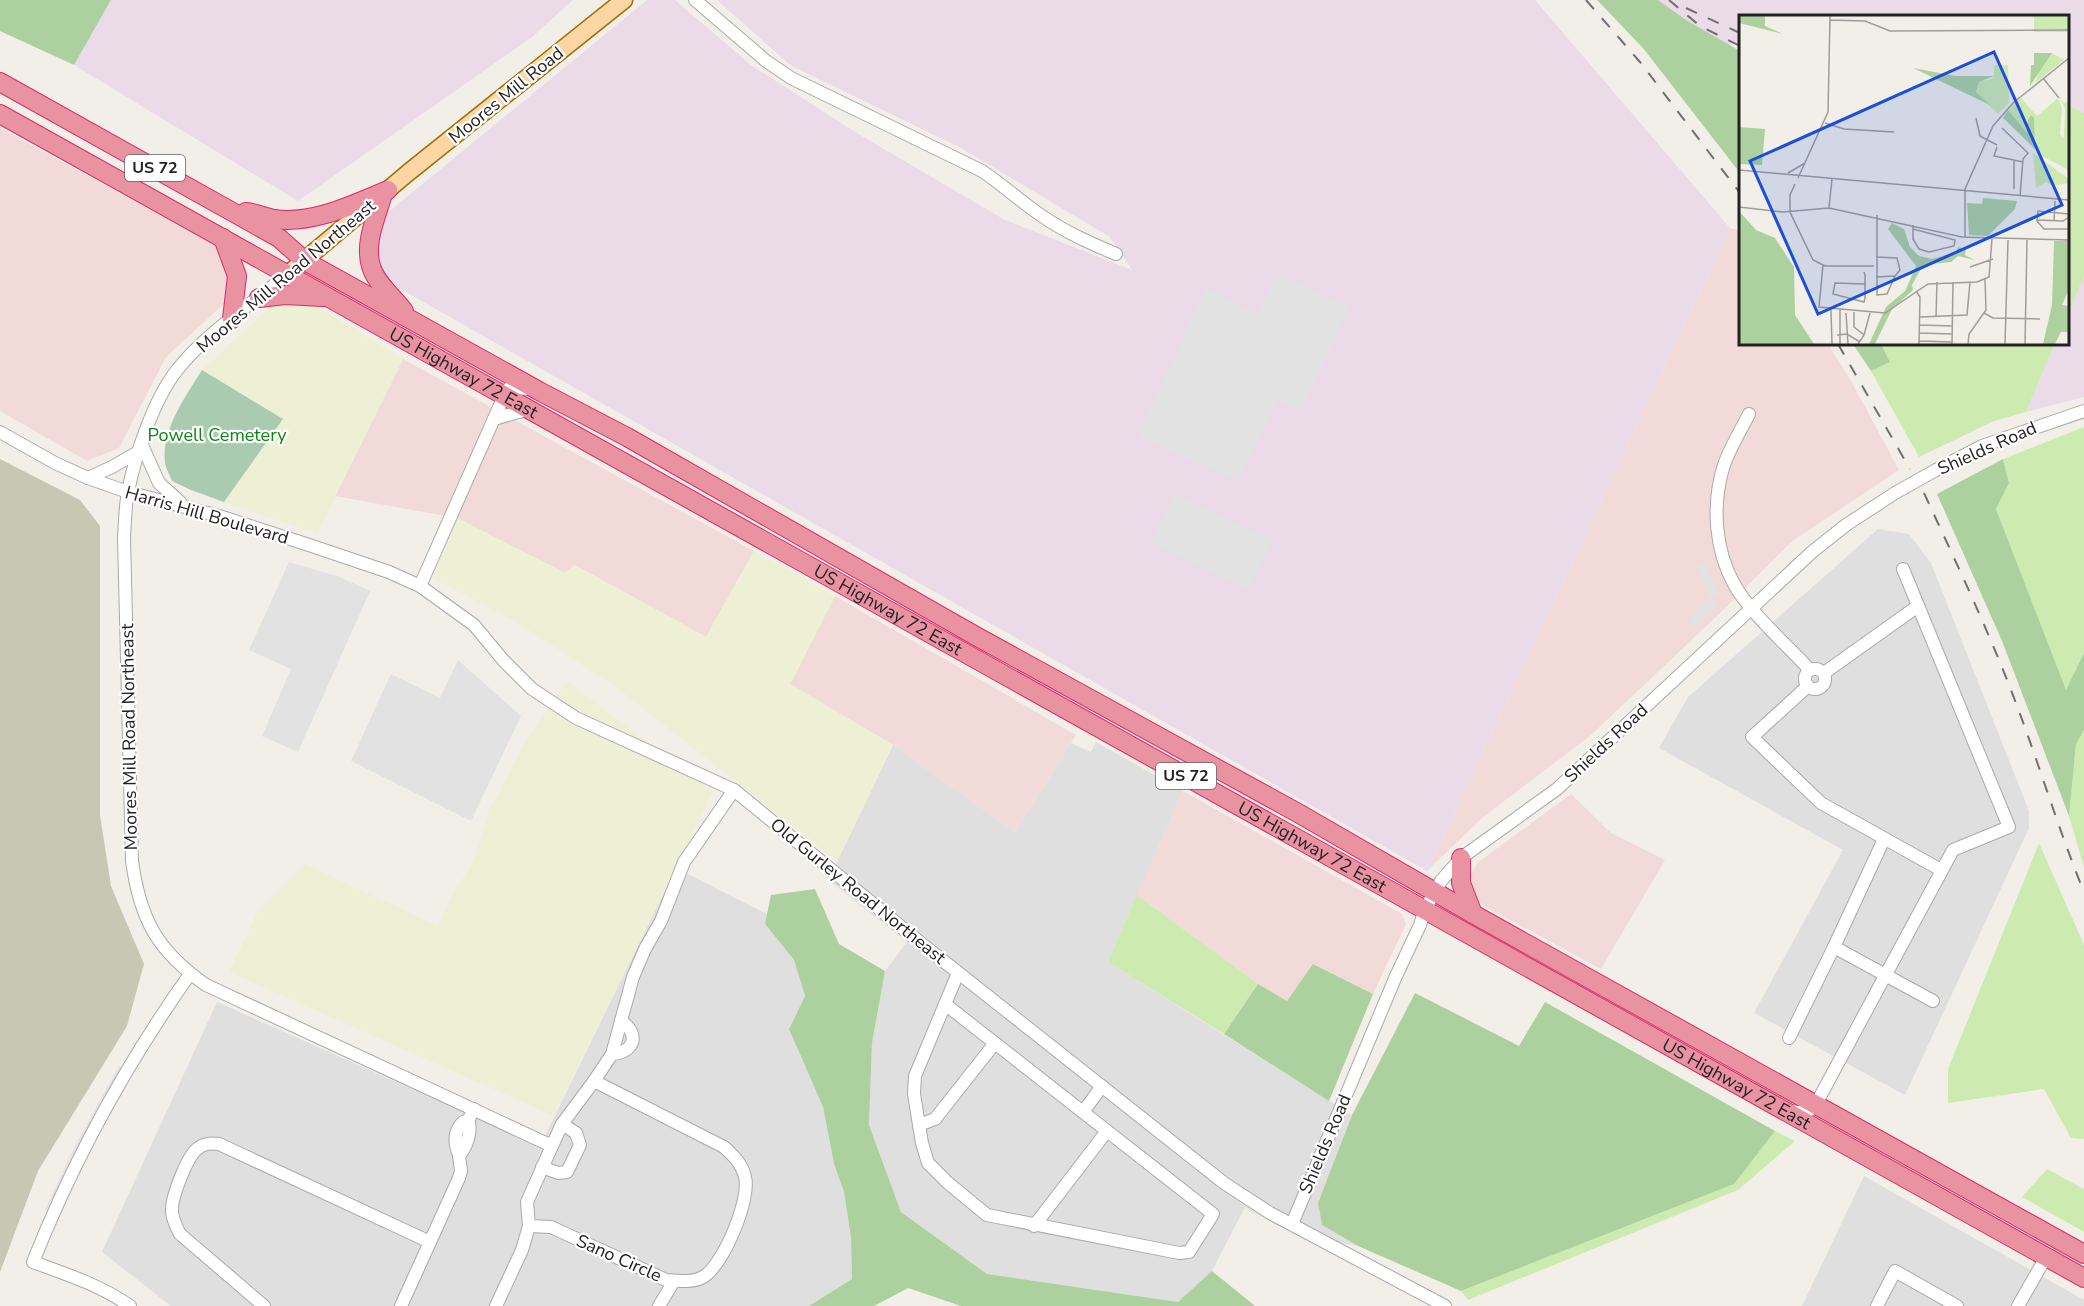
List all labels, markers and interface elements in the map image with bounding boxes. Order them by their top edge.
inset map [1739,15,2069,345]
street label: Moores Mill Road [444,41,568,149]
road number: US 72 [125,155,185,181]
street label: Moores Mill Road Northeast [191,193,381,358]
street label: US Highway 72 East [385,322,543,424]
street label: Shields Road [1934,415,2040,481]
park label: Powell Cemetery [148,423,287,447]
street label: Harris Hill Boulevard [122,480,292,550]
street label: US Highway 72 East [809,559,967,661]
street label: Moores Mill Road Northeast [115,623,143,851]
street label: Shields Road [1559,698,1653,788]
road number: US 72 [1156,763,1216,789]
street label: US Highway 72 East [1234,796,1391,898]
street label: Old Gurley Road Northeast [765,813,951,970]
street label: US Highway 72 East [1658,1033,1816,1135]
street label: Shields Road [1293,1091,1357,1197]
street label: Sano Circle [572,1228,666,1288]

